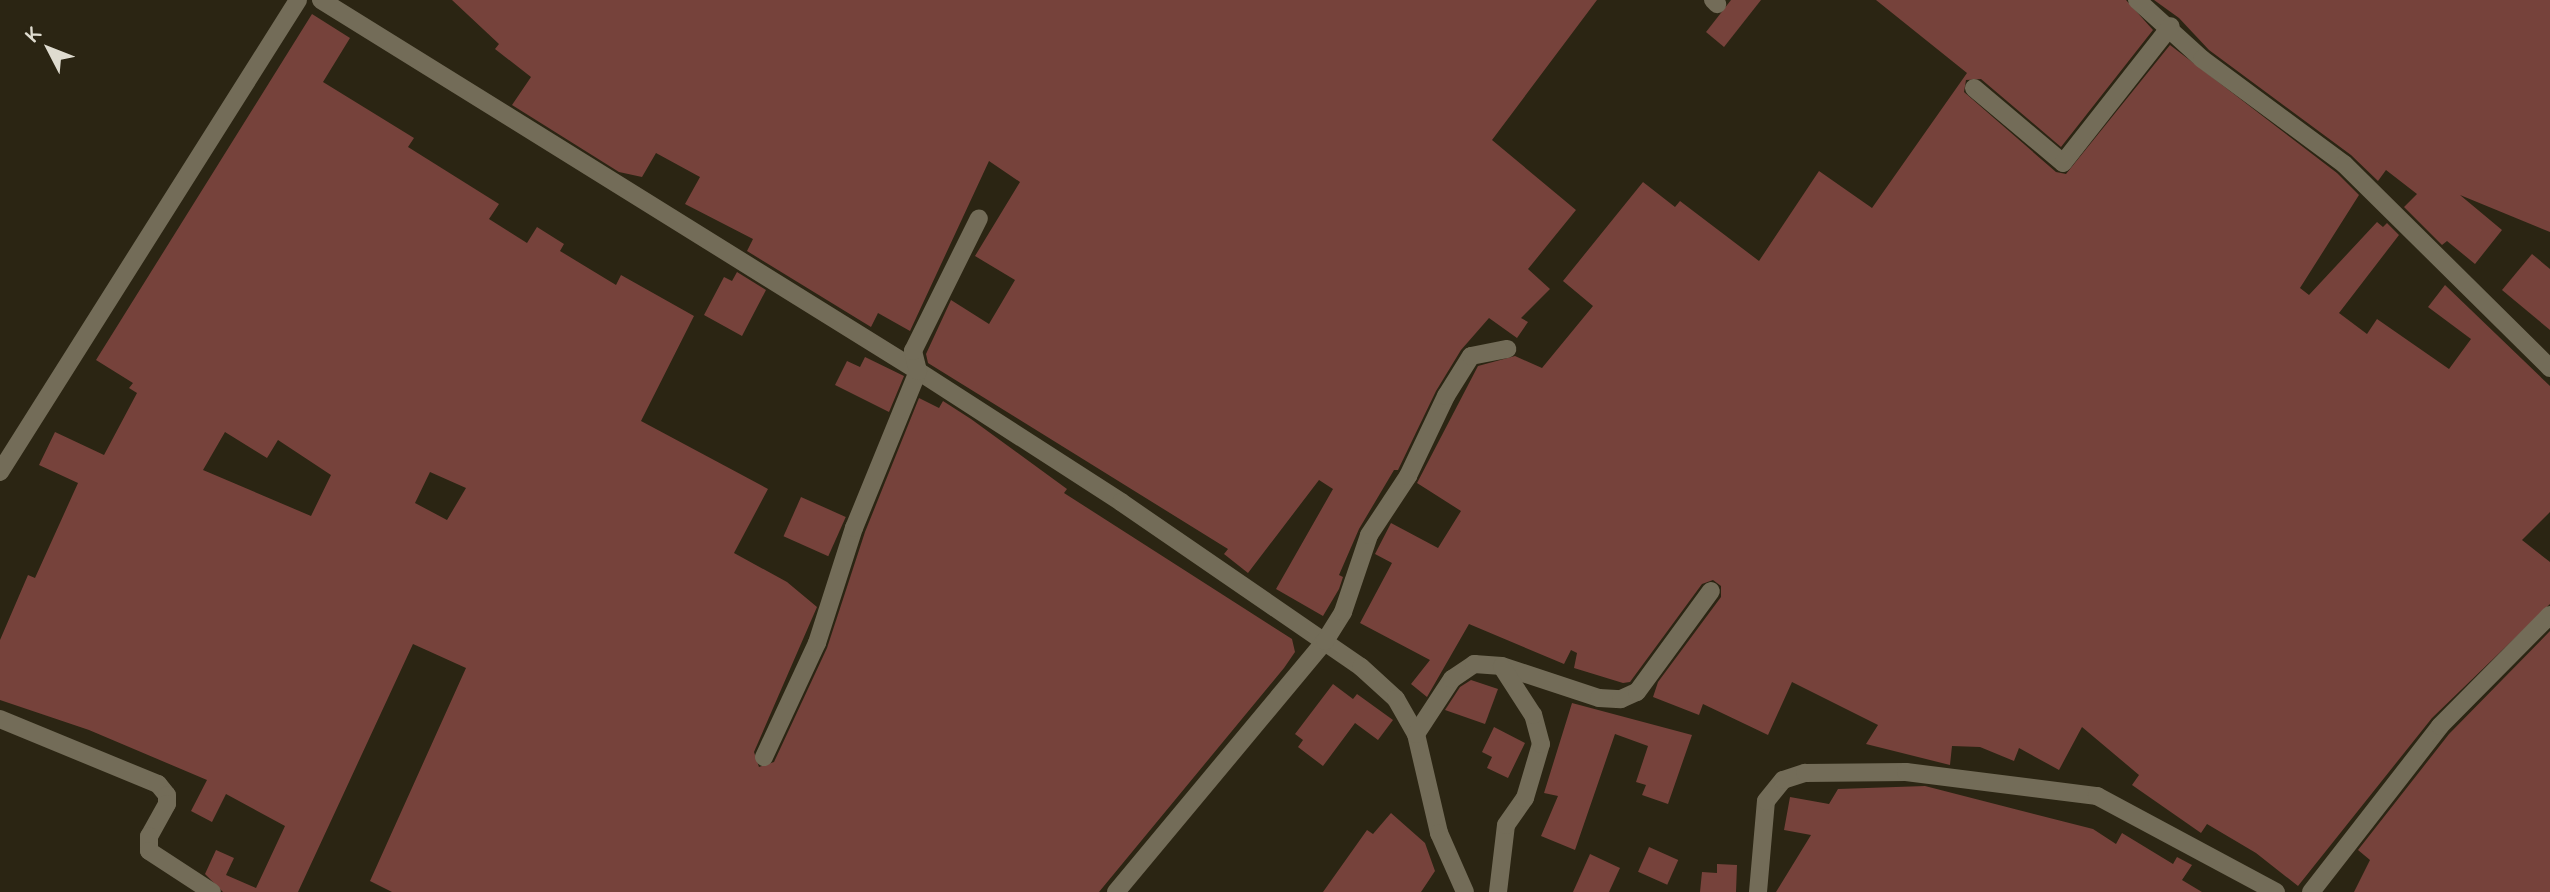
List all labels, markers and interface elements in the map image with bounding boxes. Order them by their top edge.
north arrow [14,14,84,84]
text: K [21,23,46,47]

